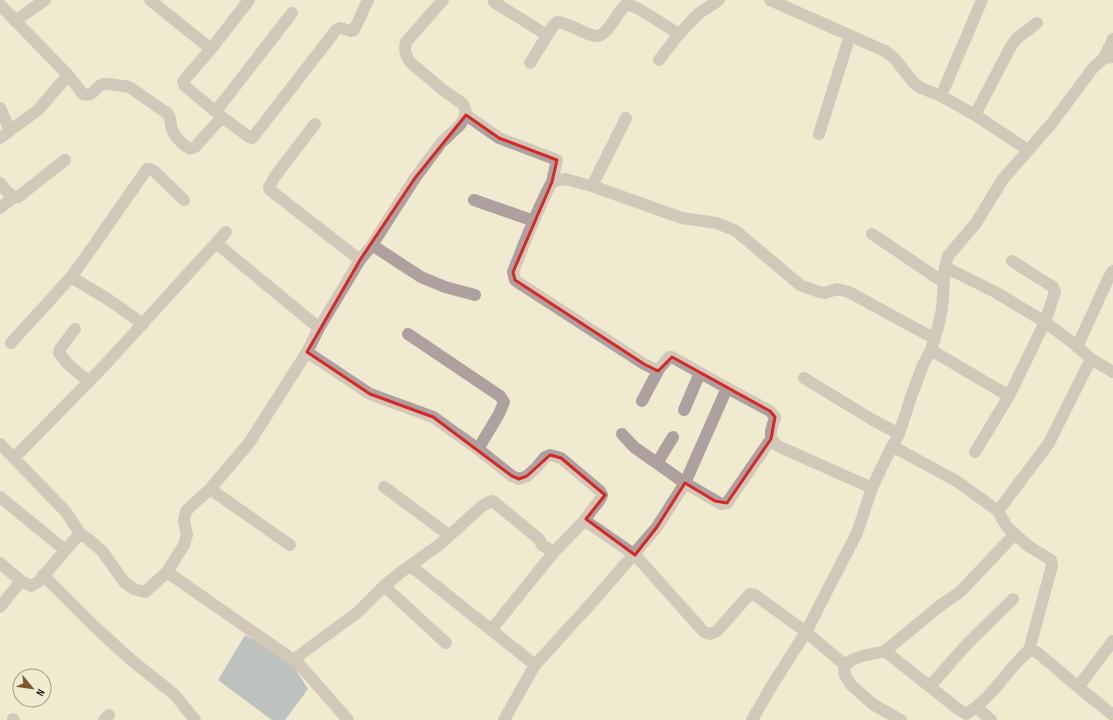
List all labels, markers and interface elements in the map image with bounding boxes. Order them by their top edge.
north arrow [12,668,52,708]
text: N [33,687,47,698]

